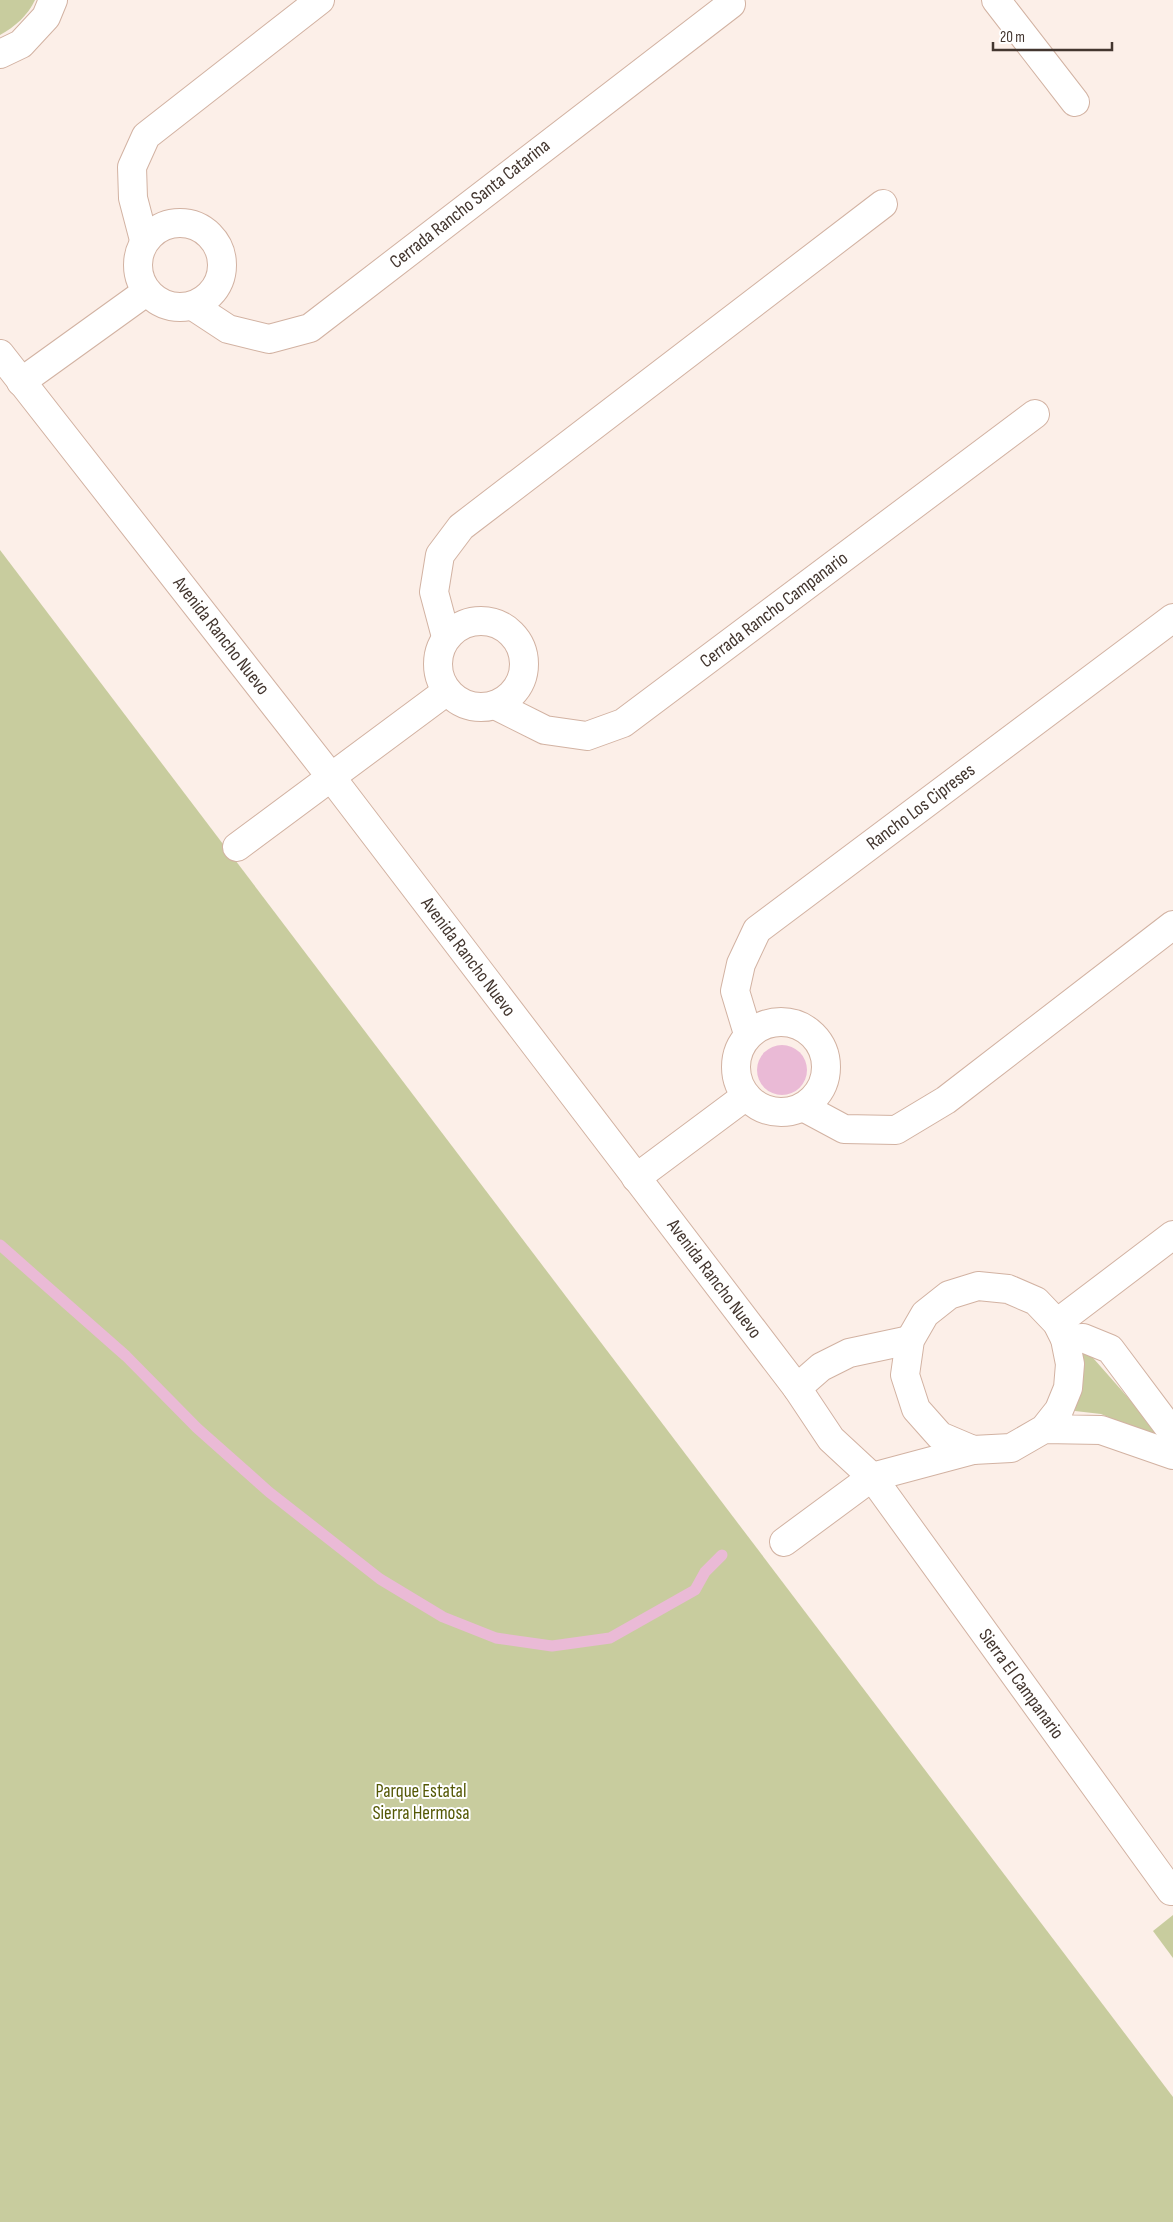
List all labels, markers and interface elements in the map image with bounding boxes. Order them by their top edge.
scale bar [993,20,1112,52]
text: 20 m [1000,28,1025,47]
street label: Cerrada Rancho Santa Catarina [385,134,555,274]
street label: Cerrada Rancho Campanario [695,547,853,673]
street label: Avenida Rancho Nuevo [167,572,274,700]
street label: Rancho Los Cipreses [862,759,980,855]
street label: Avenida Rancho Nuevo [415,892,520,1021]
street label: Avenida Rancho Nuevo [661,1214,766,1343]
street label: Sierra El Campanario [973,1624,1069,1744]
park label: Parque Estatal Sierra Hermosa [372,1780,470,1825]

